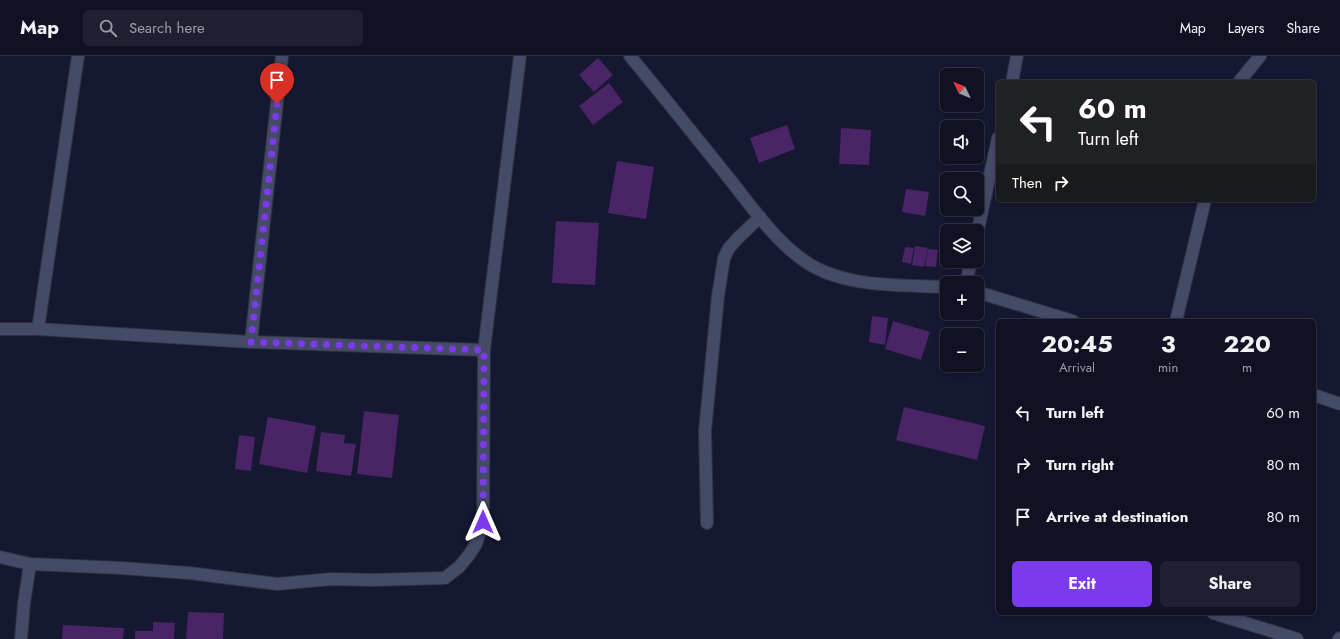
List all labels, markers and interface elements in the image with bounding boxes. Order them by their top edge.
search box [83,10,363,46]
text: Map [20,14,59,41]
icon: search [97,17,119,39]
text: Search here [129,17,205,39]
text: Map [1180,18,1206,38]
text: Layers [1228,18,1264,38]
text: Share [1286,18,1320,38]
pin [260,63,294,104]
north arrow [940,68,984,112]
map controls [940,68,984,372]
icon: arrive [266,69,288,91]
text: 60 m [1078,88,1147,129]
icon: left [1012,96,1064,148]
button: sound [940,120,984,164]
text: Turn left [1078,126,1138,152]
button: search [940,172,984,216]
text: Then [1012,172,1042,194]
icon: right [1050,172,1072,194]
button: layers [940,224,984,268]
button: + [940,276,984,320]
text: 20:45 [1041,326,1113,361]
text: 3 [1161,326,1176,361]
text: 220 [1223,326,1271,361]
button: − [940,328,984,372]
text: Arrival [1059,358,1095,377]
text: min [1158,358,1178,377]
text: m [1242,358,1252,377]
icon: left [1012,402,1034,424]
text: Turn left [1046,402,1104,424]
text: 60 m [1266,402,1300,424]
icon: right [1012,454,1034,476]
text: Turn right [1046,454,1114,476]
text: 80 m [1267,454,1300,476]
position arrow [462,501,504,543]
icon: arrive [1012,506,1034,528]
text: Arrive at destination [1046,506,1188,528]
text: 80 m [1267,506,1300,528]
button: Exit [1012,561,1152,607]
button: Share [1160,561,1300,607]

